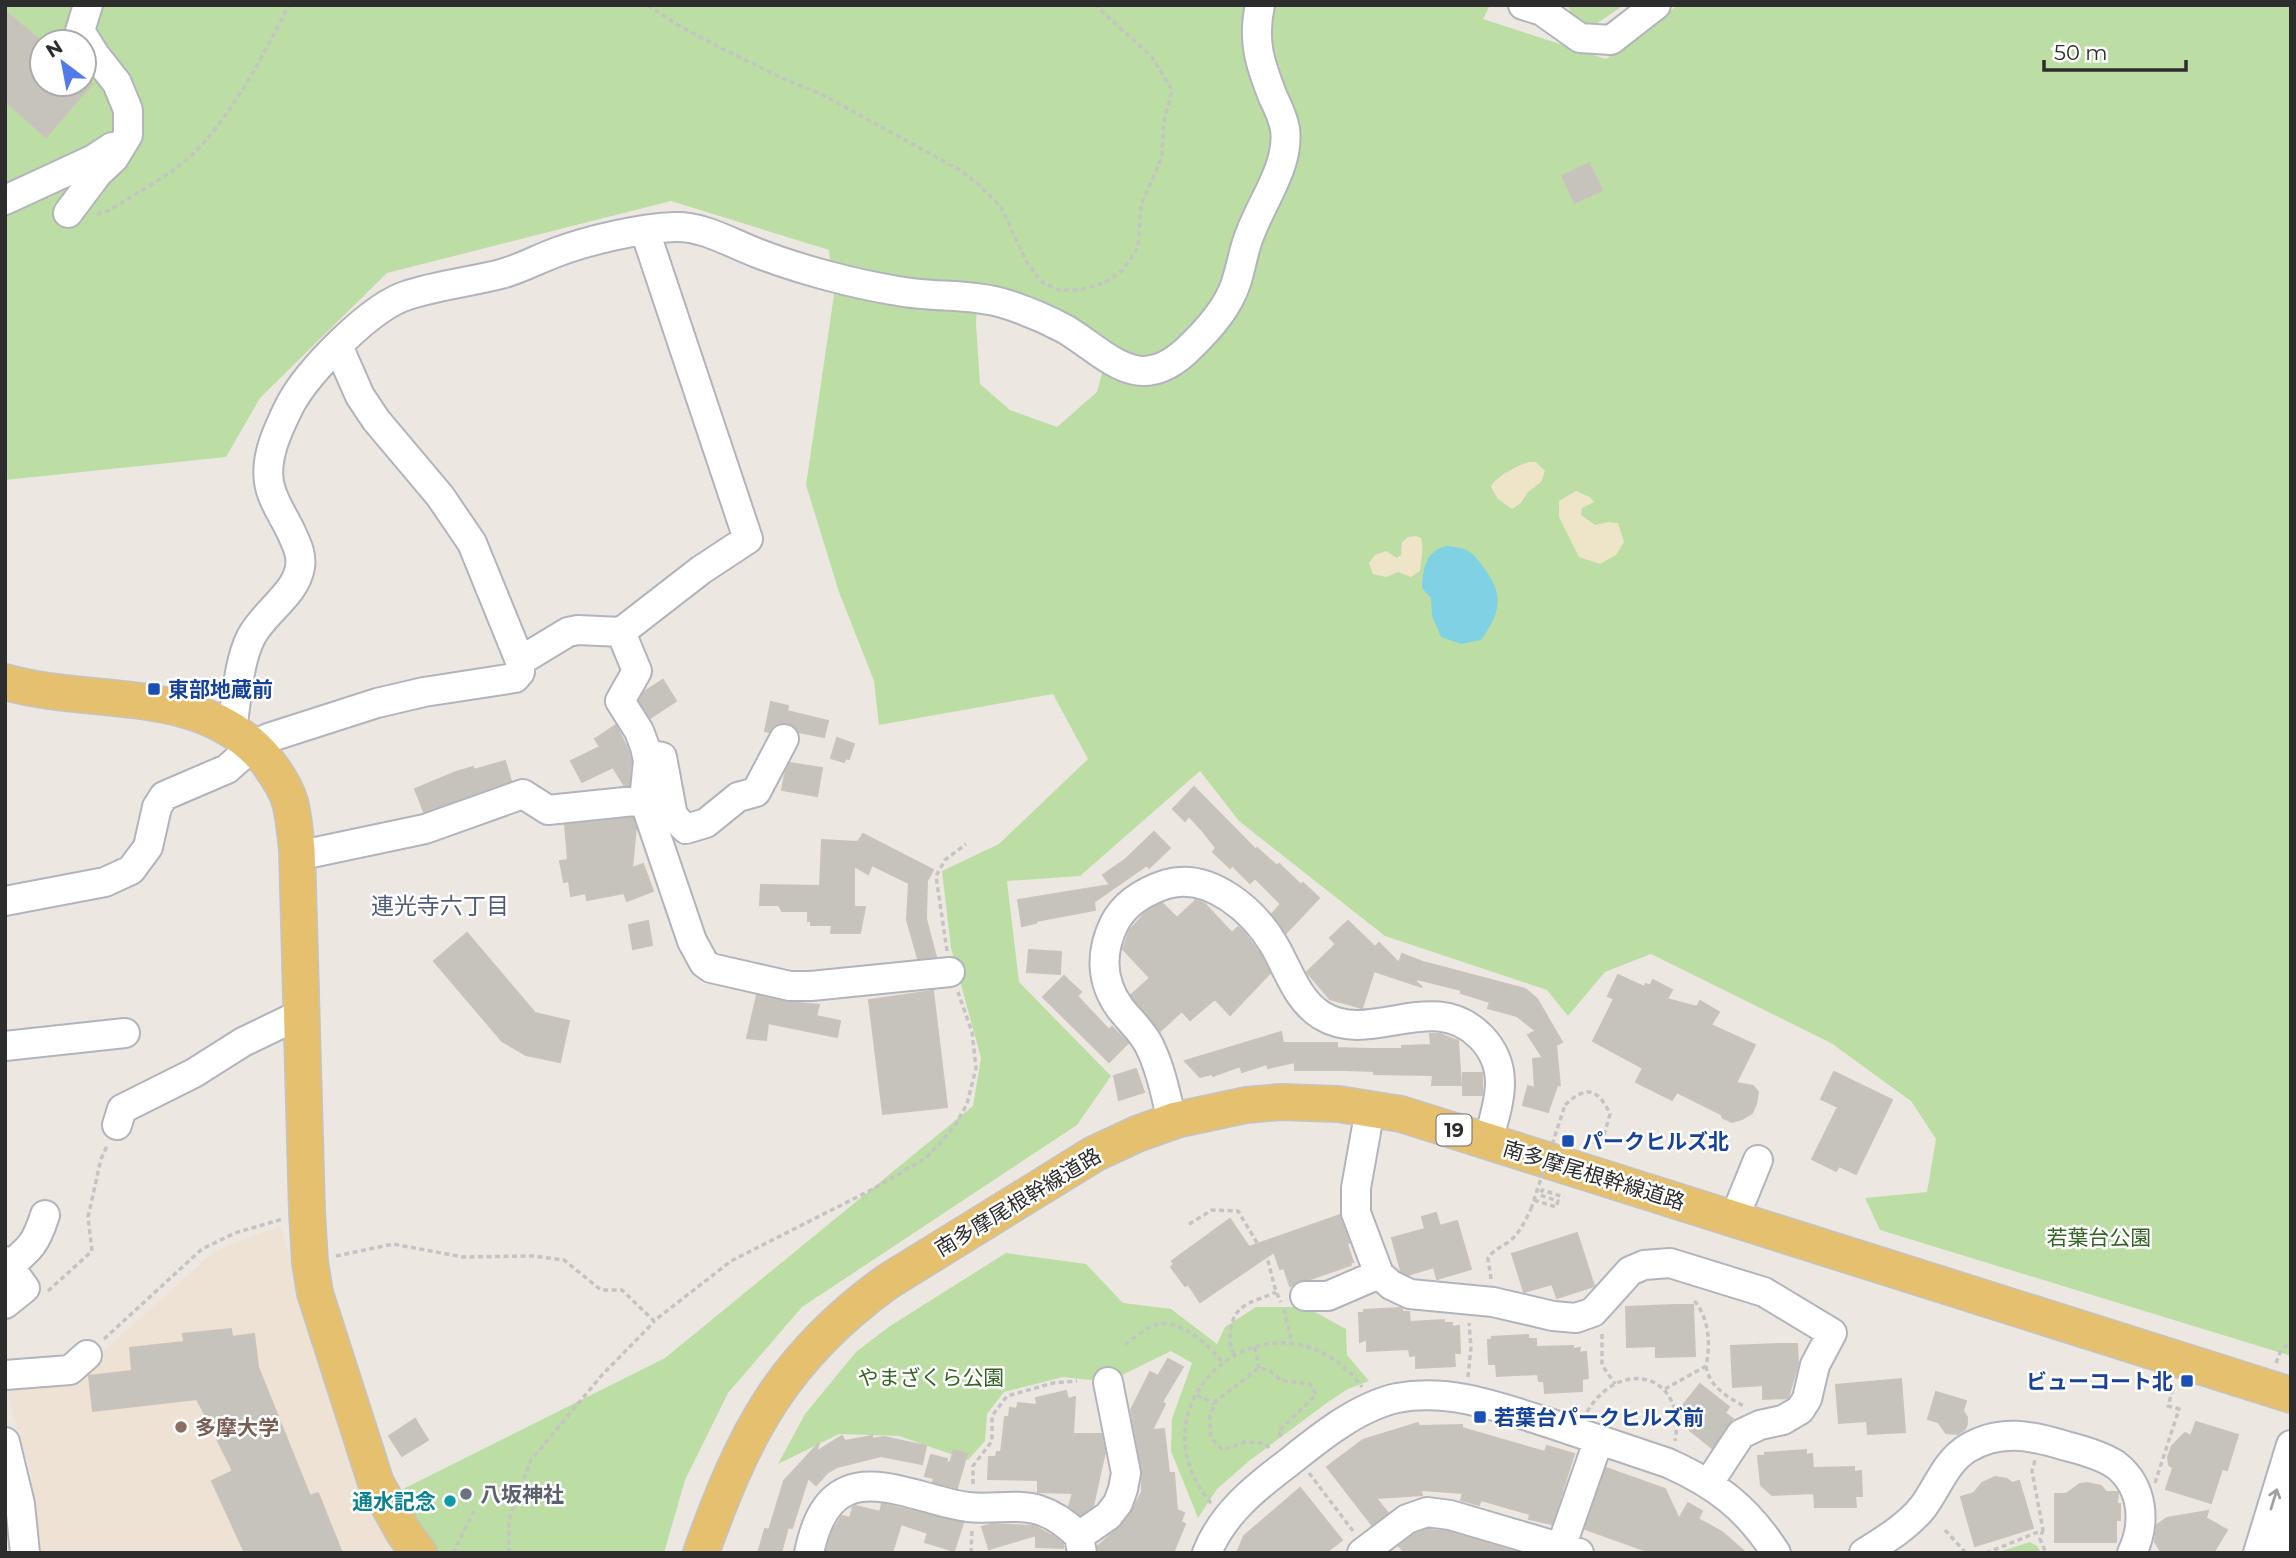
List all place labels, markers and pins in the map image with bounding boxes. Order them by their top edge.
place label: 東部地蔵前 [168,677,273,702]
marker: 東部地蔵前 [146,681,162,697]
place label: パークヒルズ北 [1582,1129,1729,1154]
marker: パークヒルズ北 [1560,1133,1576,1149]
place label: ビューコート北 [2026,1369,2173,1394]
marker: ビューコート北 [2179,1373,2195,1389]
place label: 若葉台パークヒルズ前 [1494,1405,1704,1430]
marker: 若葉台パークヒルズ前 [1472,1409,1488,1425]
place label: 多摩大学 [195,1415,279,1440]
marker: 多摩大学 [173,1419,189,1435]
place label: 八坂神社 [480,1482,564,1507]
marker: 八坂神社 [458,1486,474,1502]
place label: 通水記念 [352,1489,436,1514]
marker: 通水記念 [442,1493,458,1509]

